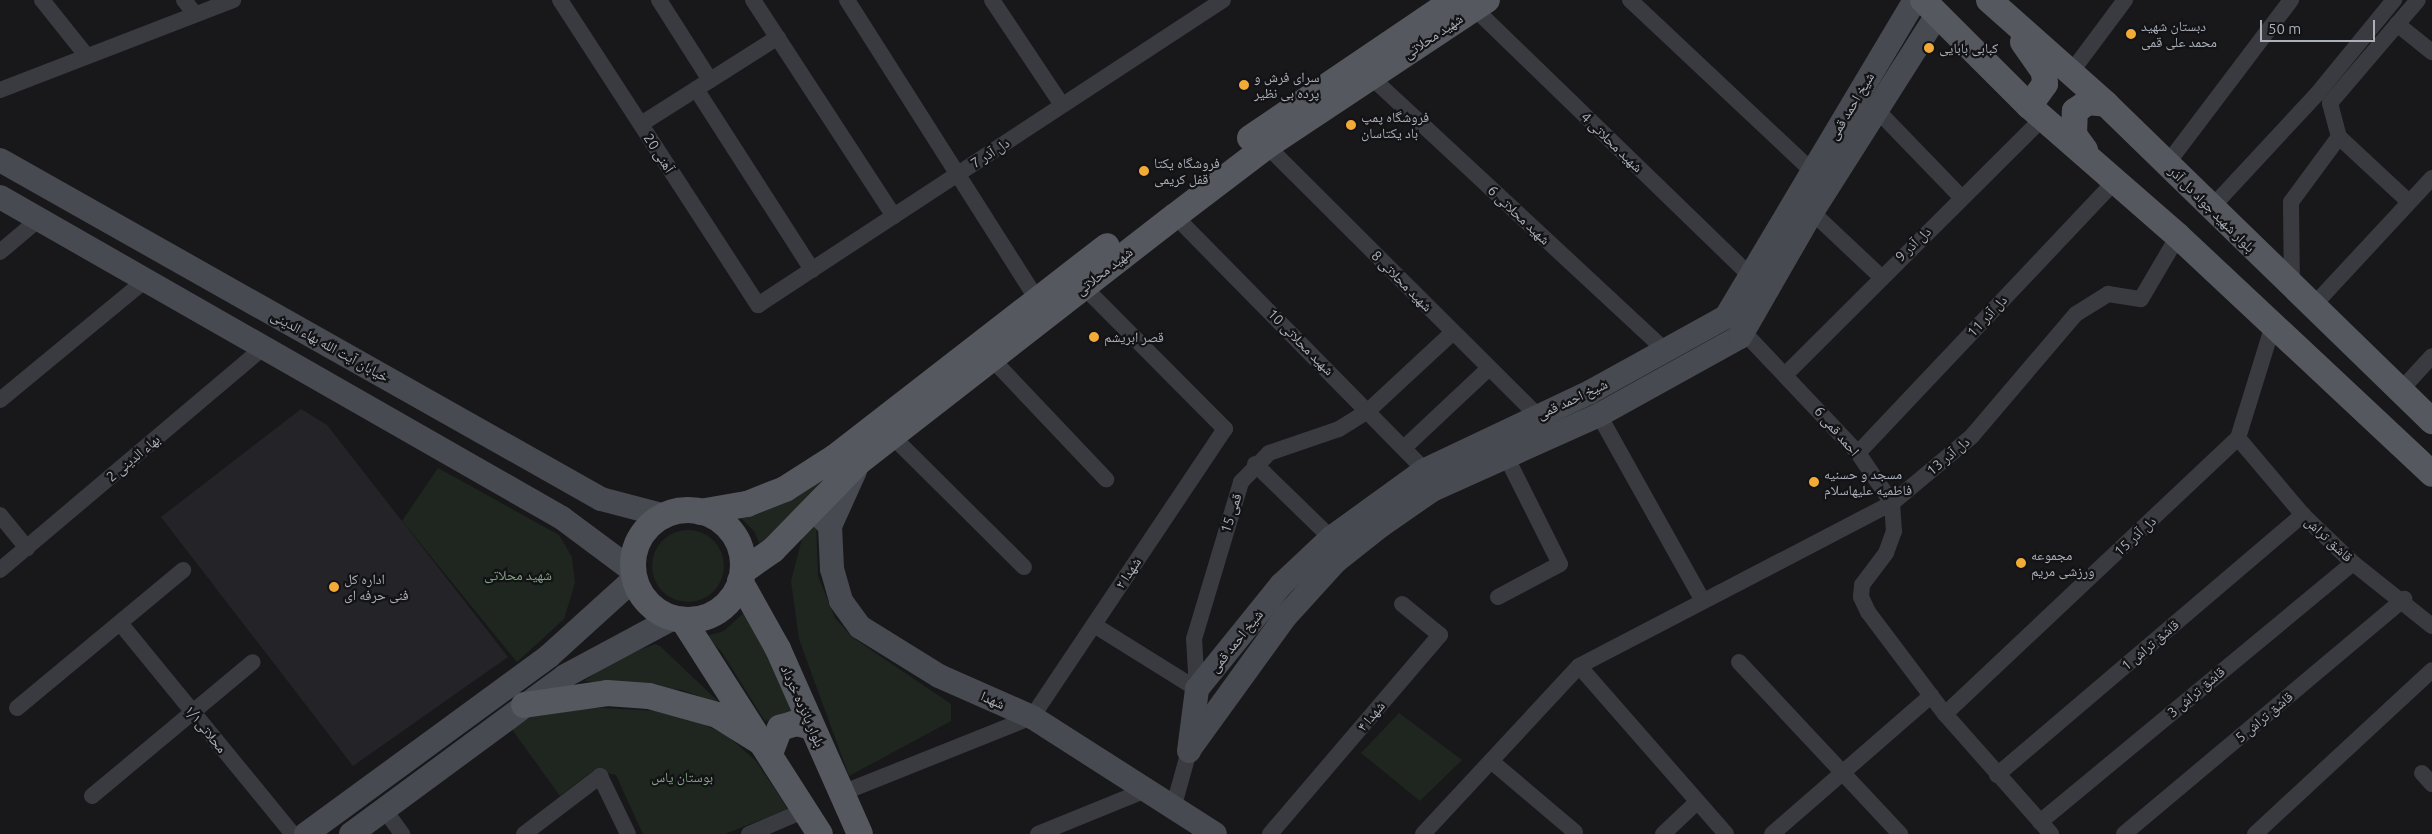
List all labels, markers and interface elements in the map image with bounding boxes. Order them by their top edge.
street label: شهید محلاتی [1400,10,1466,62]
scale bar [2262,10,2377,42]
place label: دبستان شهید محمد علی قمی [2141,18,2217,50]
text: 50 m [2268,20,2301,37]
marker: دبستان شهید محمد علی قمی [2125,28,2137,40]
place label: کبابی بابایی [1939,40,1998,56]
marker: کبابی بابایی [1923,42,1935,54]
place label: سرای فرش و پرده بی نظیر [1254,69,1320,102]
street label: شیخ احمد قمی [1824,69,1878,143]
marker: سرای فرش و پرده بی نظیر [1238,79,1250,91]
street label: شهید محلاتی 4 [1578,108,1646,176]
place label: فروشگاه پمپ باد یکتاسان [1361,109,1429,142]
marker: فروشگاه پمپ باد یکتاسان [1345,119,1357,131]
street label: آهنی 20 [640,130,678,176]
street label: دل آذر 7 [967,134,1013,172]
place label: فروشگاه یکتا قفل کریمی [1154,155,1220,188]
street label: بلوار شهید جواد دل آذر [2165,162,2259,256]
marker: فروشگاه یکتا قفل کریمی [1138,165,1150,177]
street label: شهید محلاتی 6 [1484,182,1554,248]
street label: دل آذر 9 [1892,223,1934,265]
street label: شهید محلاتی [1072,243,1136,299]
street label: شهید محلاتی 8 [1368,247,1436,315]
street label: دل آذر 11 [1964,292,2010,340]
street label: شهید محلاتی 10 [1264,305,1338,379]
street label: خیابان آیت الله بهاء الدینی [268,307,392,385]
place label: قصر ابریشم [1104,329,1164,345]
marker: قصر ابریشم [1088,331,1100,343]
street label: شیخ احمد قمی [1534,375,1610,423]
street label: احمد قمی 6 [1811,403,1863,459]
street label: بهاء الدینی 2 [103,431,163,485]
street label: دل آذر 13 [1923,433,1973,479]
place label: مسجد و حسنیه فاطمیه علیهاسلام [1824,466,1912,498]
marker: مسجد و حسنیه فاطمیه علیهاسلام [1808,476,1820,488]
street label: قمی 15 [1217,491,1245,535]
street label: دل آذر 15 [2111,513,2159,559]
street label: قاشق تراش [2302,513,2356,565]
place label: مجموعه ورزشی مریم [2031,547,2095,580]
street label: شهدا ۲ [1112,554,1144,592]
marker: مجموعه ورزشی مریم [2015,557,2027,569]
park label: شهید محلاتی [484,567,552,583]
place label: اداره کل فنی حرفه ای [344,571,409,604]
marker: اداره کل فنی حرفه ای [328,581,340,593]
street label: شیخ احمد قمی [1206,606,1266,676]
street label: قاشق تراش 1 [2118,616,2182,674]
street label: بلوار پانزده خرداد [777,662,829,750]
street label: قاشق تراش 3 [2164,663,2228,721]
street label: شهدا [978,687,1008,713]
street label: قاشق تراش 5 [2232,688,2296,746]
street label: شهدا ۴ [1354,698,1388,734]
street label: محلاتی۱/۱ [182,702,230,756]
park label: بوستان یاس [651,769,713,785]

